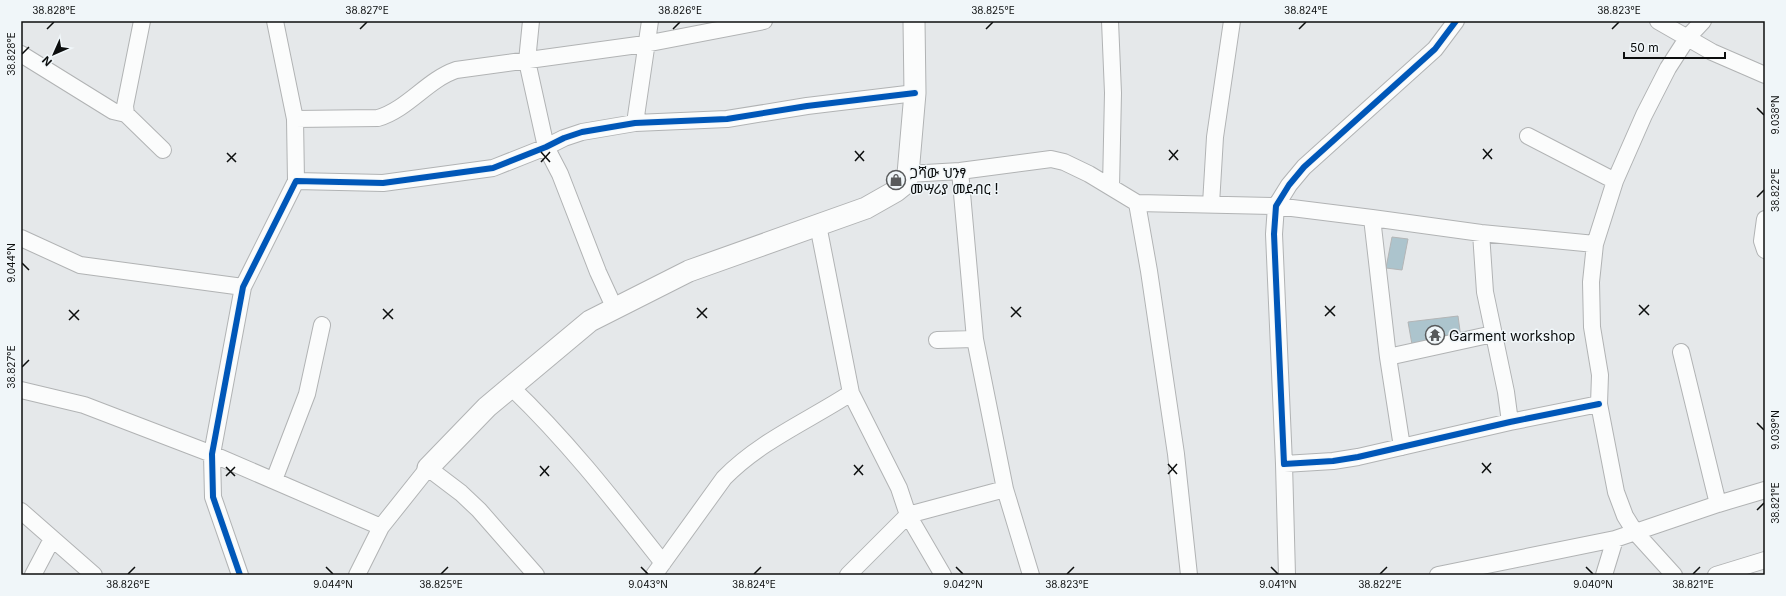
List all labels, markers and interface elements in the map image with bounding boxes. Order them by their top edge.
text: 38.828°E [32,4,76,16]
text: 38.827°E [345,4,389,16]
text: 38.826°E [658,4,702,16]
text: 38.825°E [971,4,1015,16]
text: 38.824°E [1284,4,1328,16]
text: 38.823°E [1597,4,1641,16]
text: 38.828°E [5,32,17,76]
north arrow [34,34,74,74]
scale bar [1624,34,1725,60]
text: 50 m [1630,40,1659,55]
text: N [39,53,55,69]
text: 9.038°N [1769,95,1781,135]
place label: ጋሻው ህንፃ መሣሪያ መደብር ! [910,164,999,197]
text: 38.822°E [1769,168,1781,212]
shop icon: ጋሻው ህንፃ መሣሪያ መደብር ! [885,169,907,191]
text: 9.044°N [5,243,17,283]
temple icon: Garment workshop [1424,324,1446,346]
place label: Garment workshop [1449,327,1575,344]
text: 38.827°E [5,345,17,389]
text: 9.039°N [1769,410,1781,450]
text: 38.821°E [1769,482,1781,524]
text: 38.826°E [106,578,150,590]
text: 9.044°N [313,578,353,590]
text: 38.825°E [419,578,463,590]
text: 9.043°N [628,578,668,590]
text: 38.824°E [732,578,776,590]
text: 9.042°N [943,578,983,590]
text: 38.823°E [1045,578,1089,590]
text: 9.041°N [1259,578,1297,590]
text: 38.822°E [1358,578,1402,590]
text: 9.040°N [1573,578,1613,590]
text: 38.821°E [1672,578,1714,590]

